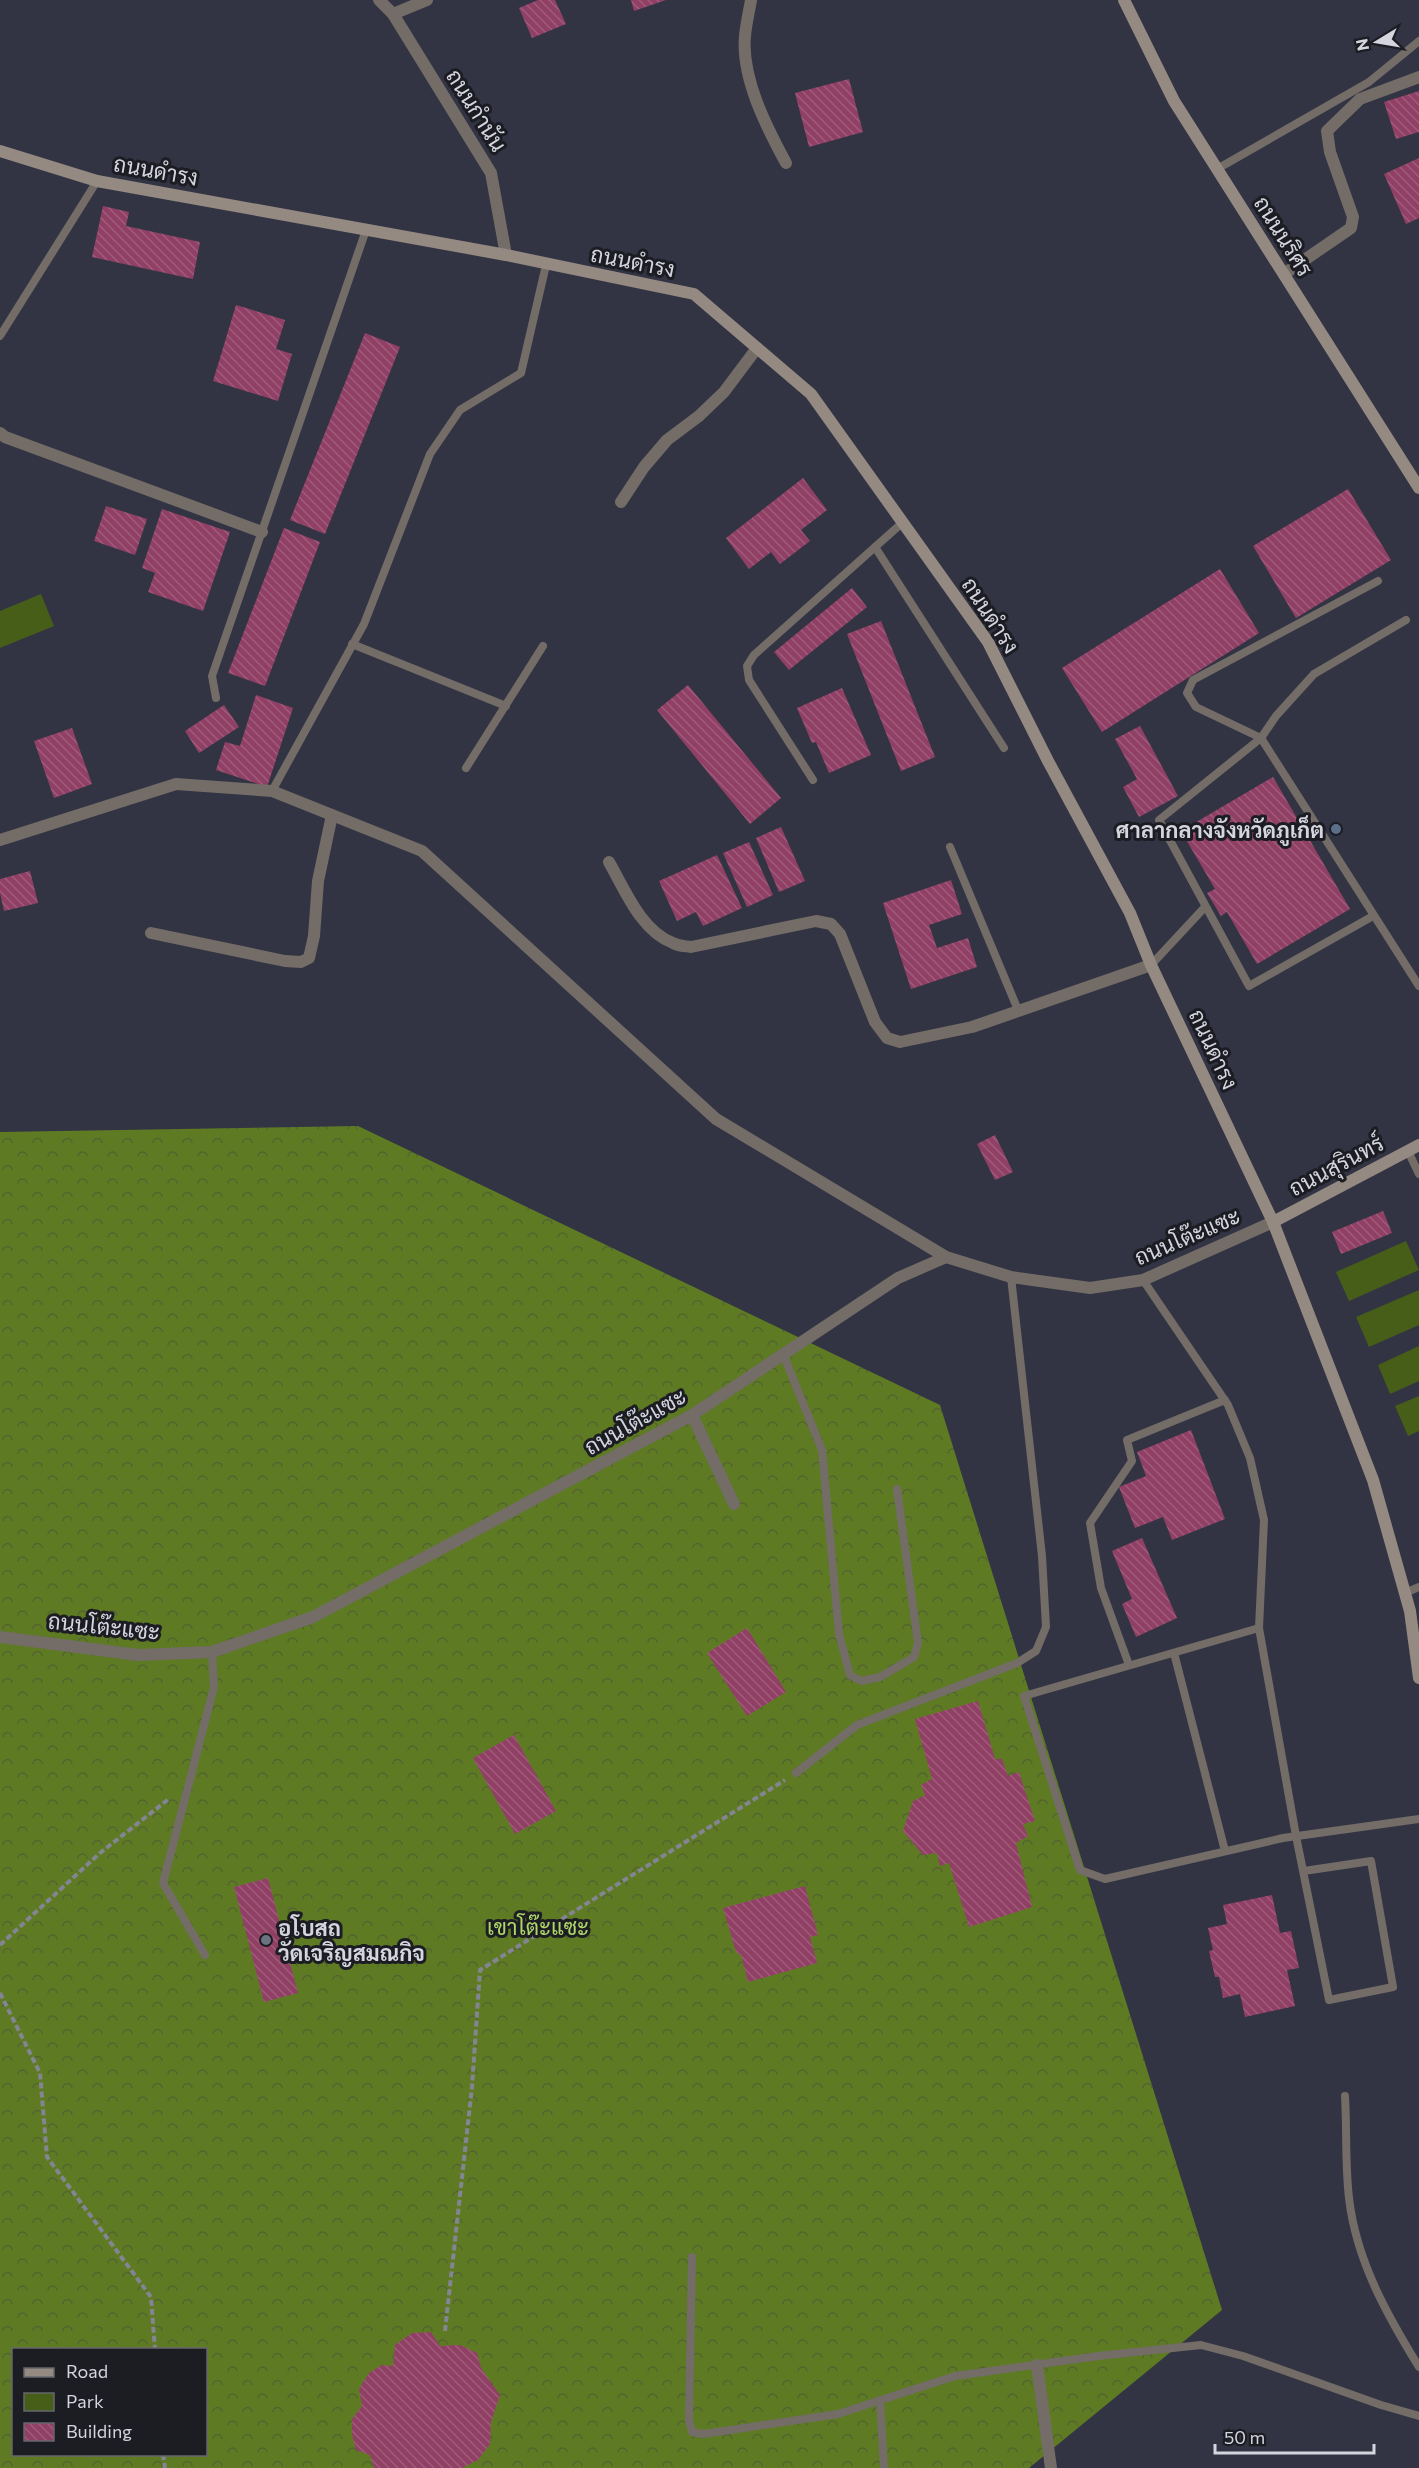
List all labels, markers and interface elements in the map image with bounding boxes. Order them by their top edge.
north arrow [1347,12,1407,72]
text: N [1351,37,1372,53]
street label: ถนนกำนัน [441,64,513,156]
street label: ถนนดำรง [112,149,200,191]
street label: ถนนนริศร [1249,191,1319,281]
street label: ถนนดำรง [589,240,677,282]
street label: ถนนดำรง [956,572,1026,658]
place label: ศาลากลางจังหวัดภูเก็ต [1116,815,1324,846]
marker: ศาลากลางจังหวัดภูเก็ต [1329,822,1343,836]
street label: ถนนดำรง [1184,1005,1244,1093]
street label: ถนนสุรินทร์ [1284,1129,1389,1204]
street label: ถนนโต๊ะแซะ [1130,1202,1244,1270]
street label: ถนนโต๊ะแซะ [579,1382,691,1460]
street label: ถนนโต๊ะแซะ [47,1607,161,1645]
park label: เขาโต๊ะแซะ [487,1913,589,1940]
place label: อุโบสถ วัดเจริญสมณกิจ [278,1914,425,1967]
marker: อุโบสถ วัดเจริญสมณกิจ [259,1933,273,1947]
legend [12,2348,207,2456]
text: Road [66,2360,108,2382]
text: Park [66,2390,104,2412]
scale bar [1215,2417,1374,2455]
text: Building [66,2420,132,2442]
text: 50 m [1224,2426,1265,2448]

